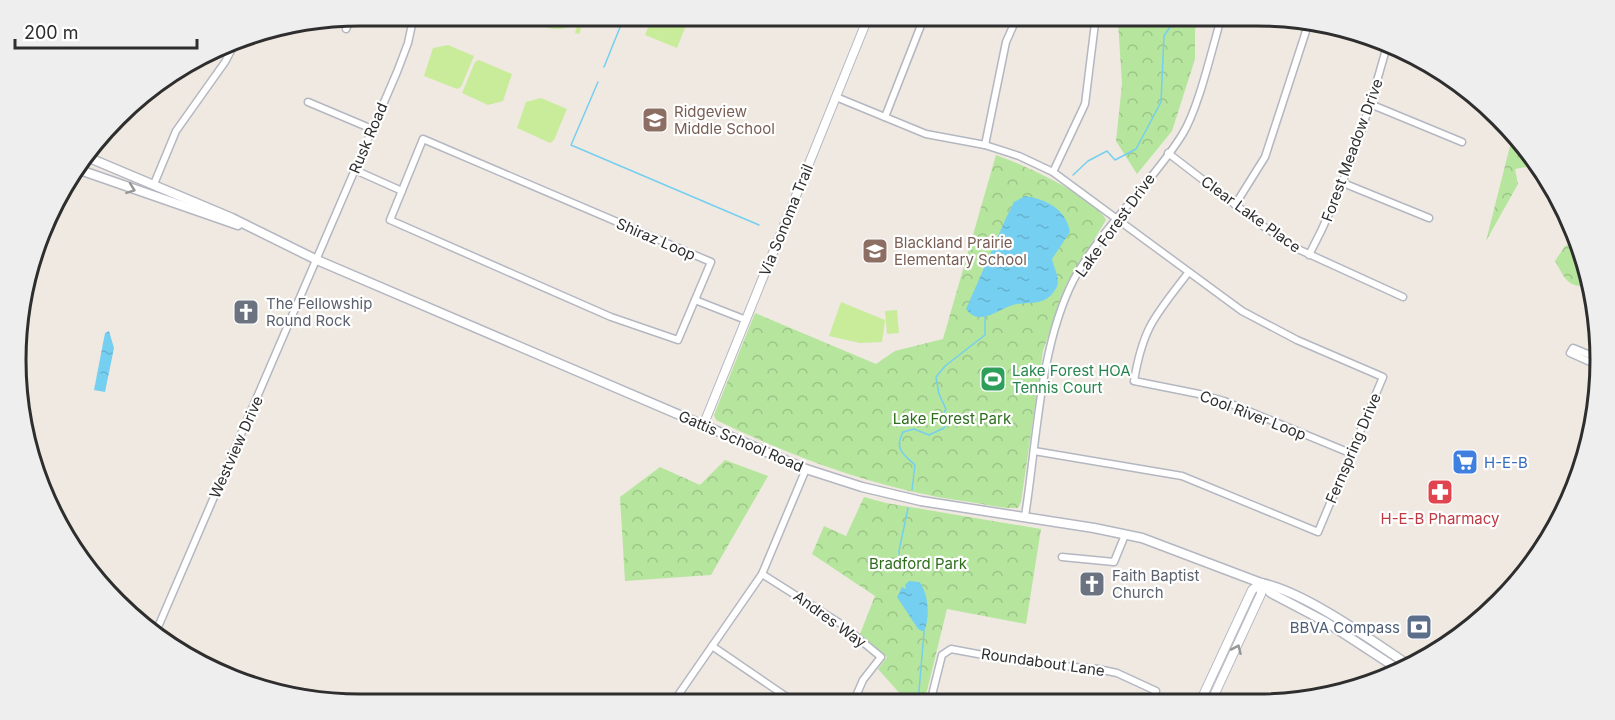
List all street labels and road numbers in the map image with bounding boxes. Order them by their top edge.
street label: Forest Meadow Drive [1317,76,1387,224]
street label: Rusk Road [345,100,391,176]
street label: Via Sonoma Trail [755,161,817,279]
street label: Lake Forest Drive [1071,169,1159,281]
street label: Clear Lake Place [1197,171,1305,257]
street label: Shiraz Loop [613,214,699,264]
street label: Cool River Loop [1197,386,1309,444]
street label: Fernspring Drive [1321,390,1385,506]
street label: Westview Drive [205,393,267,501]
street label: Gattis School Road [676,406,806,476]
street label: Andres Way [790,586,871,652]
street label: Roundabout Lane [980,644,1106,680]

